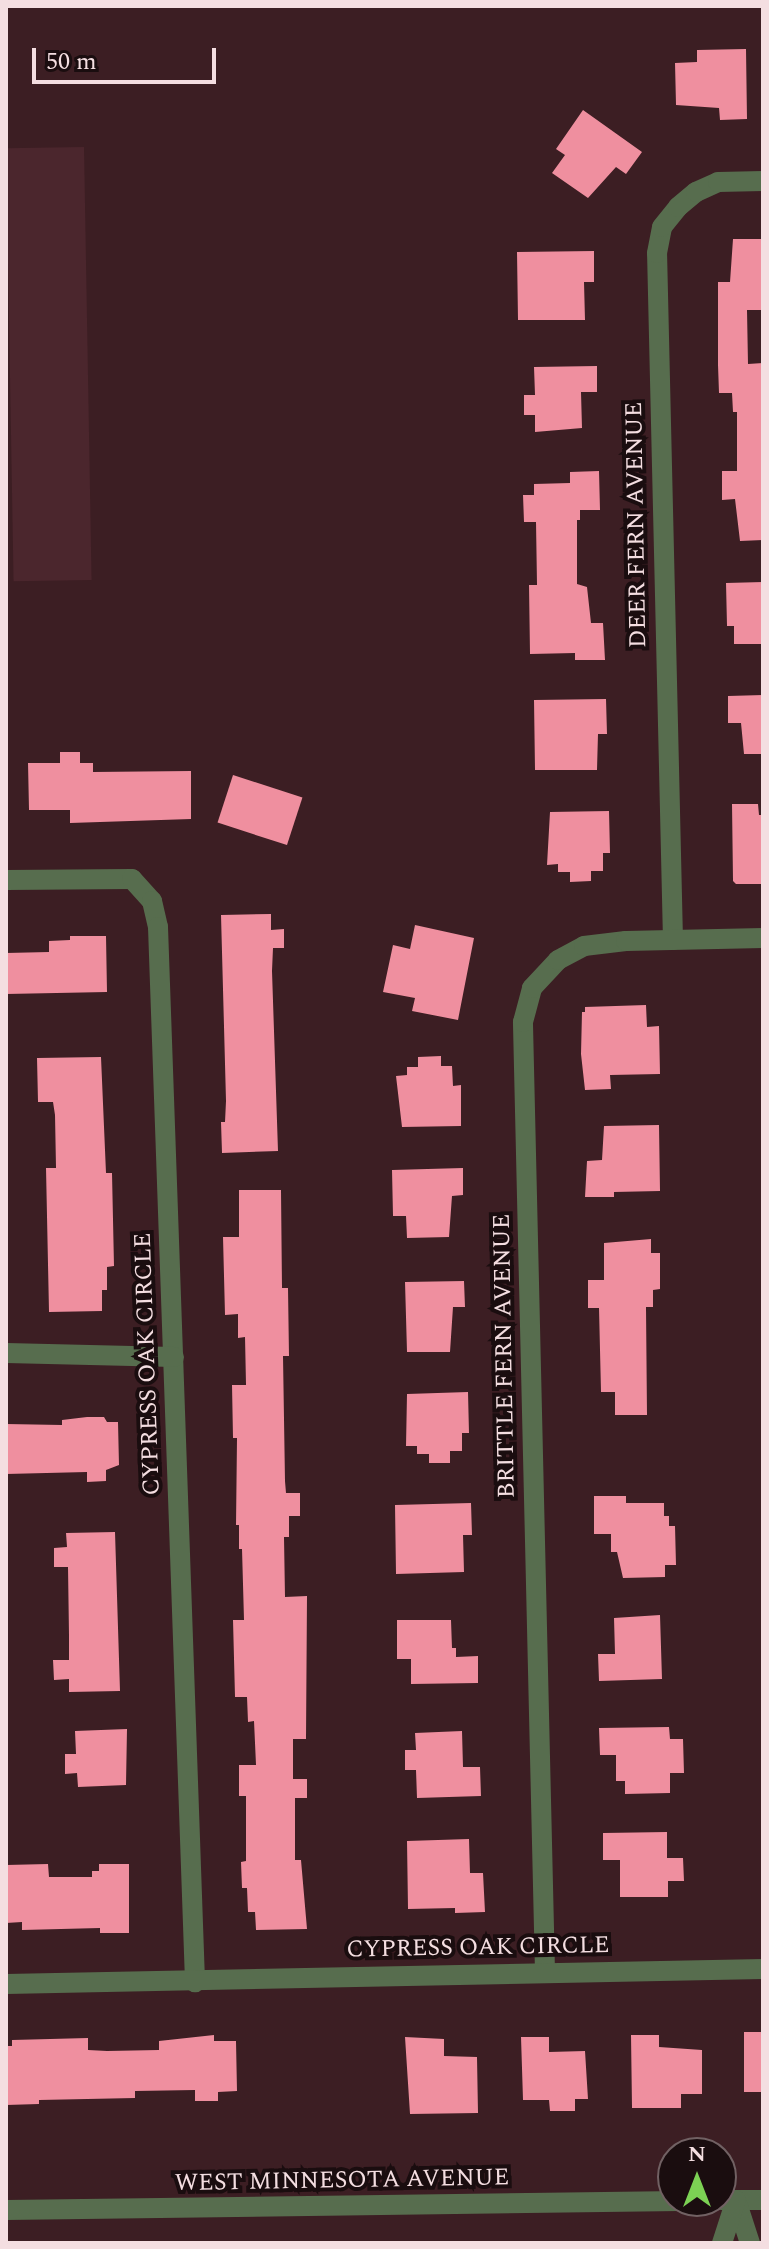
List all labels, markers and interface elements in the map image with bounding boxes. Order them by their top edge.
scale bar [36,32,220,82]
text: 50 m [46,44,97,80]
street label: DEER FERN AVENUE [620,402,654,648]
street label: BRITTLE FERN AVENUE [488,1213,522,1499]
street label: CYPRESS OAK CIRCLE [129,1232,167,1496]
street label: CYPRESS OAK CIRCLE [346,1931,610,1965]
north arrow [657,2137,737,2217]
text: N [688,2138,706,2171]
street label: WEST MINNESOTA AVENUE [174,2164,510,2198]

